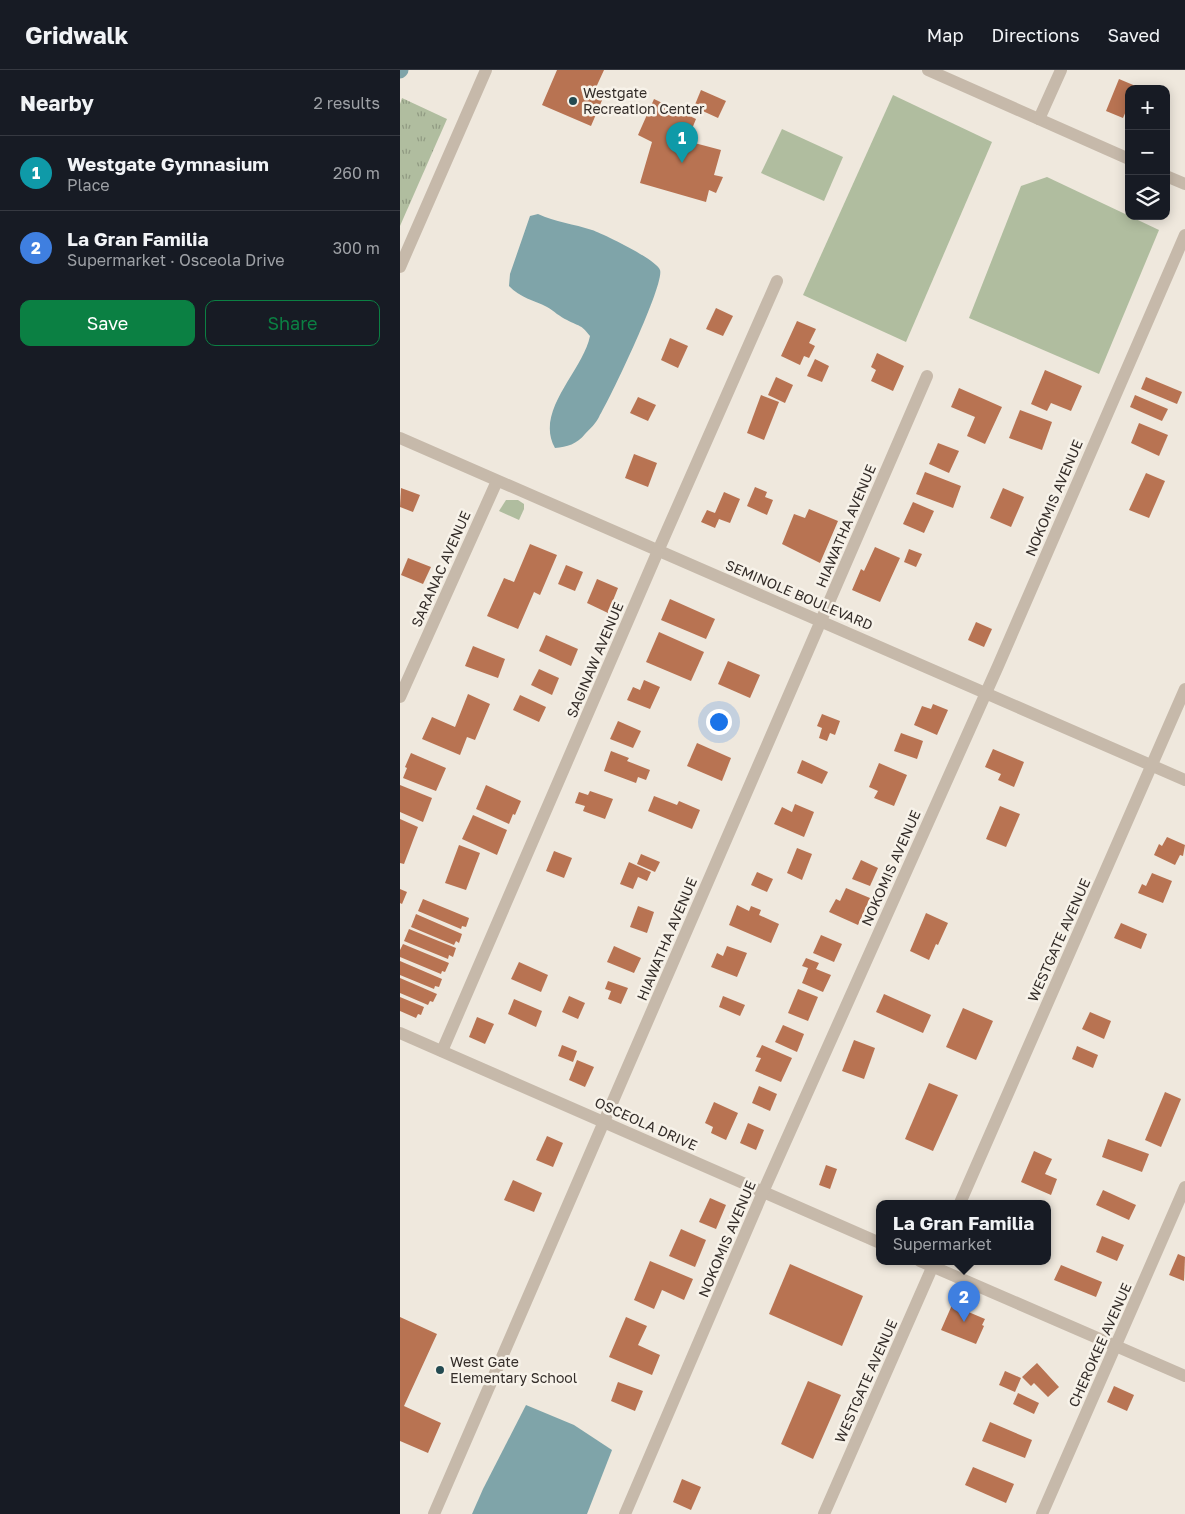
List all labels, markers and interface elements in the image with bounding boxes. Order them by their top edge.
text: Gridwalk [25,20,129,49]
text: Map [927,24,963,46]
text: Directions [991,24,1079,46]
text: Saved [1107,24,1160,46]
place label: Westgate Recreation Center [583,84,705,117]
map controls [1125,85,1170,220]
button: + [1125,85,1170,130]
text: Nearby [20,90,94,116]
text: 2 results [314,93,380,113]
marker: Westgate Recreation Center [567,95,579,107]
pin: 1 [666,122,698,163]
button: − [1125,130,1170,175]
text: Westgate Gymnasium [67,152,269,175]
text: 1 [32,163,40,183]
text: 260 m [333,163,380,183]
text: Place [67,175,110,195]
button: layers [1125,175,1170,220]
text: La Gran Familia [67,227,209,250]
text: 2 [31,238,41,258]
text: 300 m [333,238,380,258]
text: Supermarket · Osceola Drive [67,250,285,270]
button: Save [20,300,195,346]
button: Share [205,300,380,346]
street label: NOKOMIS AVENUE [1021,437,1086,559]
street label: HIAWATHA AVENUE [812,462,879,590]
street label: SARANAC AVENUE [407,508,474,629]
street label: SEMINOLE BOULEVARD [723,556,875,633]
street label: SAGINAW AVENUE [563,600,627,720]
your location [706,709,732,735]
street label: NOKOMIS AVENUE [857,807,924,928]
street label: HIAWATHA AVENUE [633,875,700,1003]
street label: WESTGATE AVENUE [1024,875,1093,1004]
street label: OSCEOLA DRIVE [592,1093,700,1154]
street label: NOKOMIS AVENUE [694,1178,759,1300]
popup [876,1200,1051,1265]
text: La Gran Familia [893,1211,1034,1234]
text: Supermarket [893,1234,992,1254]
street label: CHEROKEE AVENUE [1064,1280,1135,1410]
pin: 2 [948,1281,980,1322]
street label: WESTGATE AVENUE [831,1316,900,1445]
place label: West Gate Elementary School [450,1353,577,1386]
marker: West Gate Elementary School [434,1364,446,1376]

